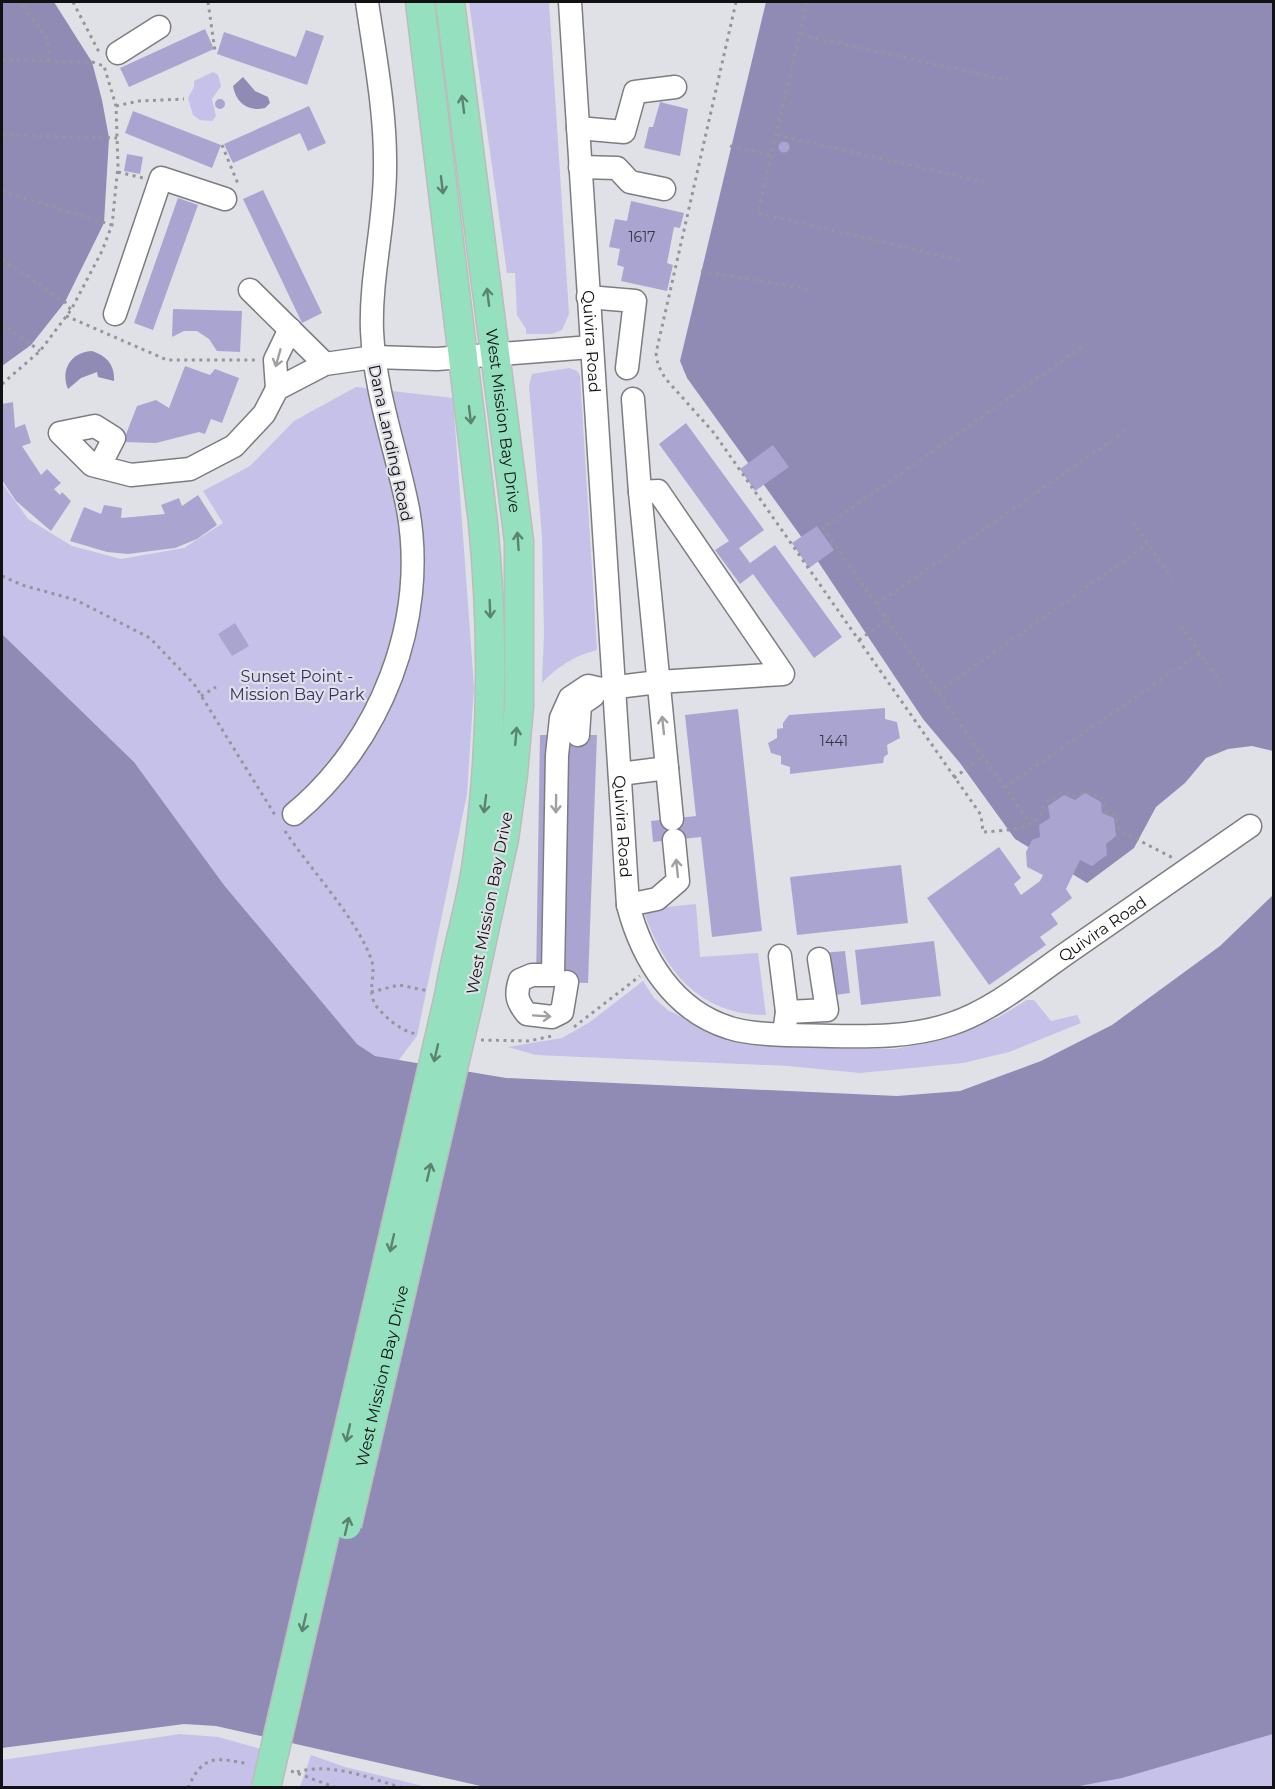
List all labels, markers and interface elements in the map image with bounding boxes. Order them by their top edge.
one-way arrow [457,95,468,114]
one-way arrow [437,174,448,194]
house number: 1617 [629,228,655,246]
one-way arrow [482,288,493,308]
street label: Quivira Road [579,289,604,393]
street label: West Mission Bay Drive [482,327,524,514]
one-way arrow [272,348,284,367]
street label: Dana Landing Road [365,363,416,523]
one-way arrow [464,405,475,425]
one-way arrow [513,532,524,552]
one-way arrow [485,599,496,619]
park label: Sunset Point - Mission Bay Park [229,667,365,704]
one-way arrow [657,716,668,736]
one-way arrow [511,726,522,746]
house number: 1441 [820,732,848,750]
street label: Quivira Road [610,774,635,878]
one-way arrow [479,793,490,813]
one-way arrow [551,793,562,813]
street label: West Mission Bay Drive [462,810,517,996]
one-way arrow [671,859,682,878]
street label: Quivira Road [1055,892,1150,966]
one-way arrow [532,1011,552,1022]
one-way arrow [430,1044,442,1063]
one-way arrow [424,1163,436,1182]
one-way arrow [386,1233,398,1252]
street label: West Mission Bay Drive [352,1283,412,1469]
one-way arrow [342,1423,354,1442]
one-way arrow [342,1517,353,1536]
one-way arrow [298,1613,309,1632]

